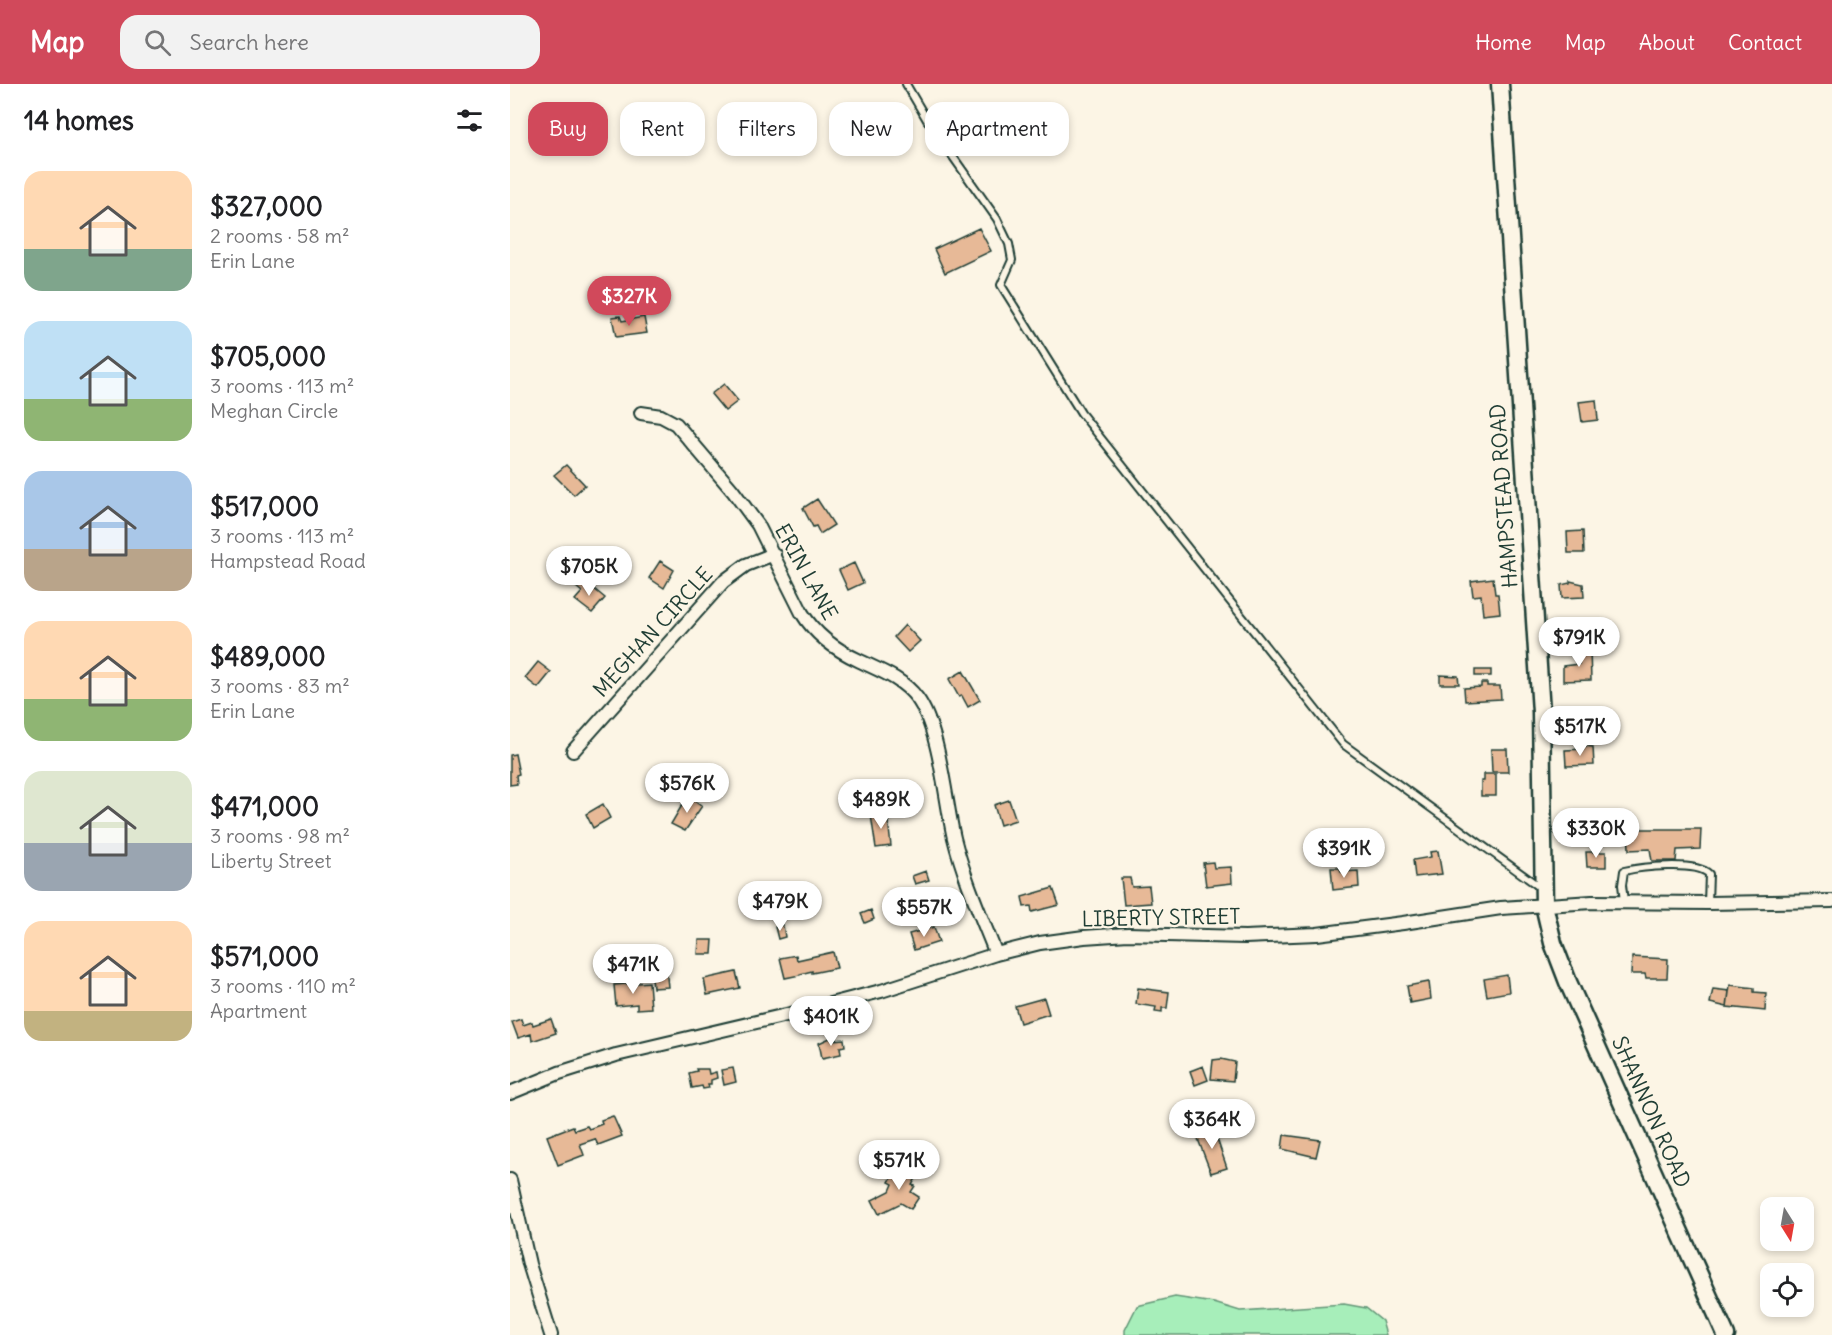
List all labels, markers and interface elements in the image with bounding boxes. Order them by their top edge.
search box [120,15,540,69]
text: Map [30,24,84,60]
icon: search [141,26,174,59]
text: Search here [189,28,309,56]
text: Home [1475,29,1532,56]
text: Map [1565,29,1606,56]
text: About [1639,29,1695,56]
text: Contact [1728,29,1802,56]
chip: Buy [528,102,608,156]
chip: Rent [620,102,705,156]
chip: Filters [717,102,817,156]
chip: New [829,102,913,156]
chip: Apartment [925,102,1069,156]
text: 14 homes [24,104,134,137]
icon: filters [453,104,486,137]
text: $327,000 [210,190,323,223]
icon: home [72,195,144,267]
text: 2 rooms · 58 m² [210,223,350,248]
text: Erin Lane [210,248,295,273]
pin: $327K [587,276,671,327]
text: $327K [601,283,657,308]
text: $705,000 [210,340,326,373]
icon: home [72,345,144,417]
text: 3 rooms · 113 m² [210,373,354,398]
text: Meghan Circle [210,398,338,423]
street label: HAMPSTEAD ROAD [1484,403,1523,589]
text: $517,000 [210,490,319,523]
icon: home [72,495,144,567]
street label: ERIN LANE [769,519,844,625]
text: 3 rooms · 113 m² [210,523,354,548]
pin: $705K [547,546,631,597]
text: Hampstead Road [210,548,366,573]
text: $705K [560,553,618,578]
street label: MEGHAN CIRCLE [587,561,718,702]
pin: $791K [1537,617,1621,668]
text: $791K [1553,624,1605,649]
text: $489,000 [210,640,326,673]
icon: home [72,645,144,717]
text: 3 rooms · 83 m² [210,673,350,698]
text: Erin Lane [210,698,295,723]
pin: $517K [1538,706,1622,757]
text: $517K [1554,713,1606,738]
pin: $576K [645,763,729,814]
text: $576K [659,770,715,795]
pin: $489K [839,779,923,830]
text: $489K [852,786,910,811]
text: $471,000 [210,790,319,823]
icon: home [72,795,144,867]
pin: $330K [1554,808,1638,859]
text: $330K [1566,815,1626,840]
text: 3 rooms · 98 m² [210,823,350,848]
pin: $391K [1302,828,1386,879]
text: $391K [1317,835,1371,860]
text: Liberty Street [210,848,332,873]
pin: $479K [738,881,822,932]
pin: $557K [882,887,966,938]
text: $479K [752,888,808,913]
text: $557K [896,894,952,919]
street label: LIBERTY STREET [1081,903,1241,932]
text: $571,000 [210,940,319,973]
pin: $471K [591,944,675,995]
icon: home [72,945,144,1017]
text: $471K [607,951,659,976]
text: 3 rooms · 110 m² [210,973,356,998]
pin: $401K [789,996,873,1047]
text: Apartment [210,998,307,1023]
text: $401K [803,1003,859,1028]
street label: SHANNON ROAD [1606,1032,1697,1192]
pin: $364K [1170,1099,1254,1150]
text: $364K [1183,1106,1241,1131]
pin: $571K [857,1140,941,1191]
text: $571K [873,1147,925,1172]
north arrow [1760,1197,1814,1251]
map controls [1760,1197,1814,1317]
button: locate [1760,1263,1814,1317]

